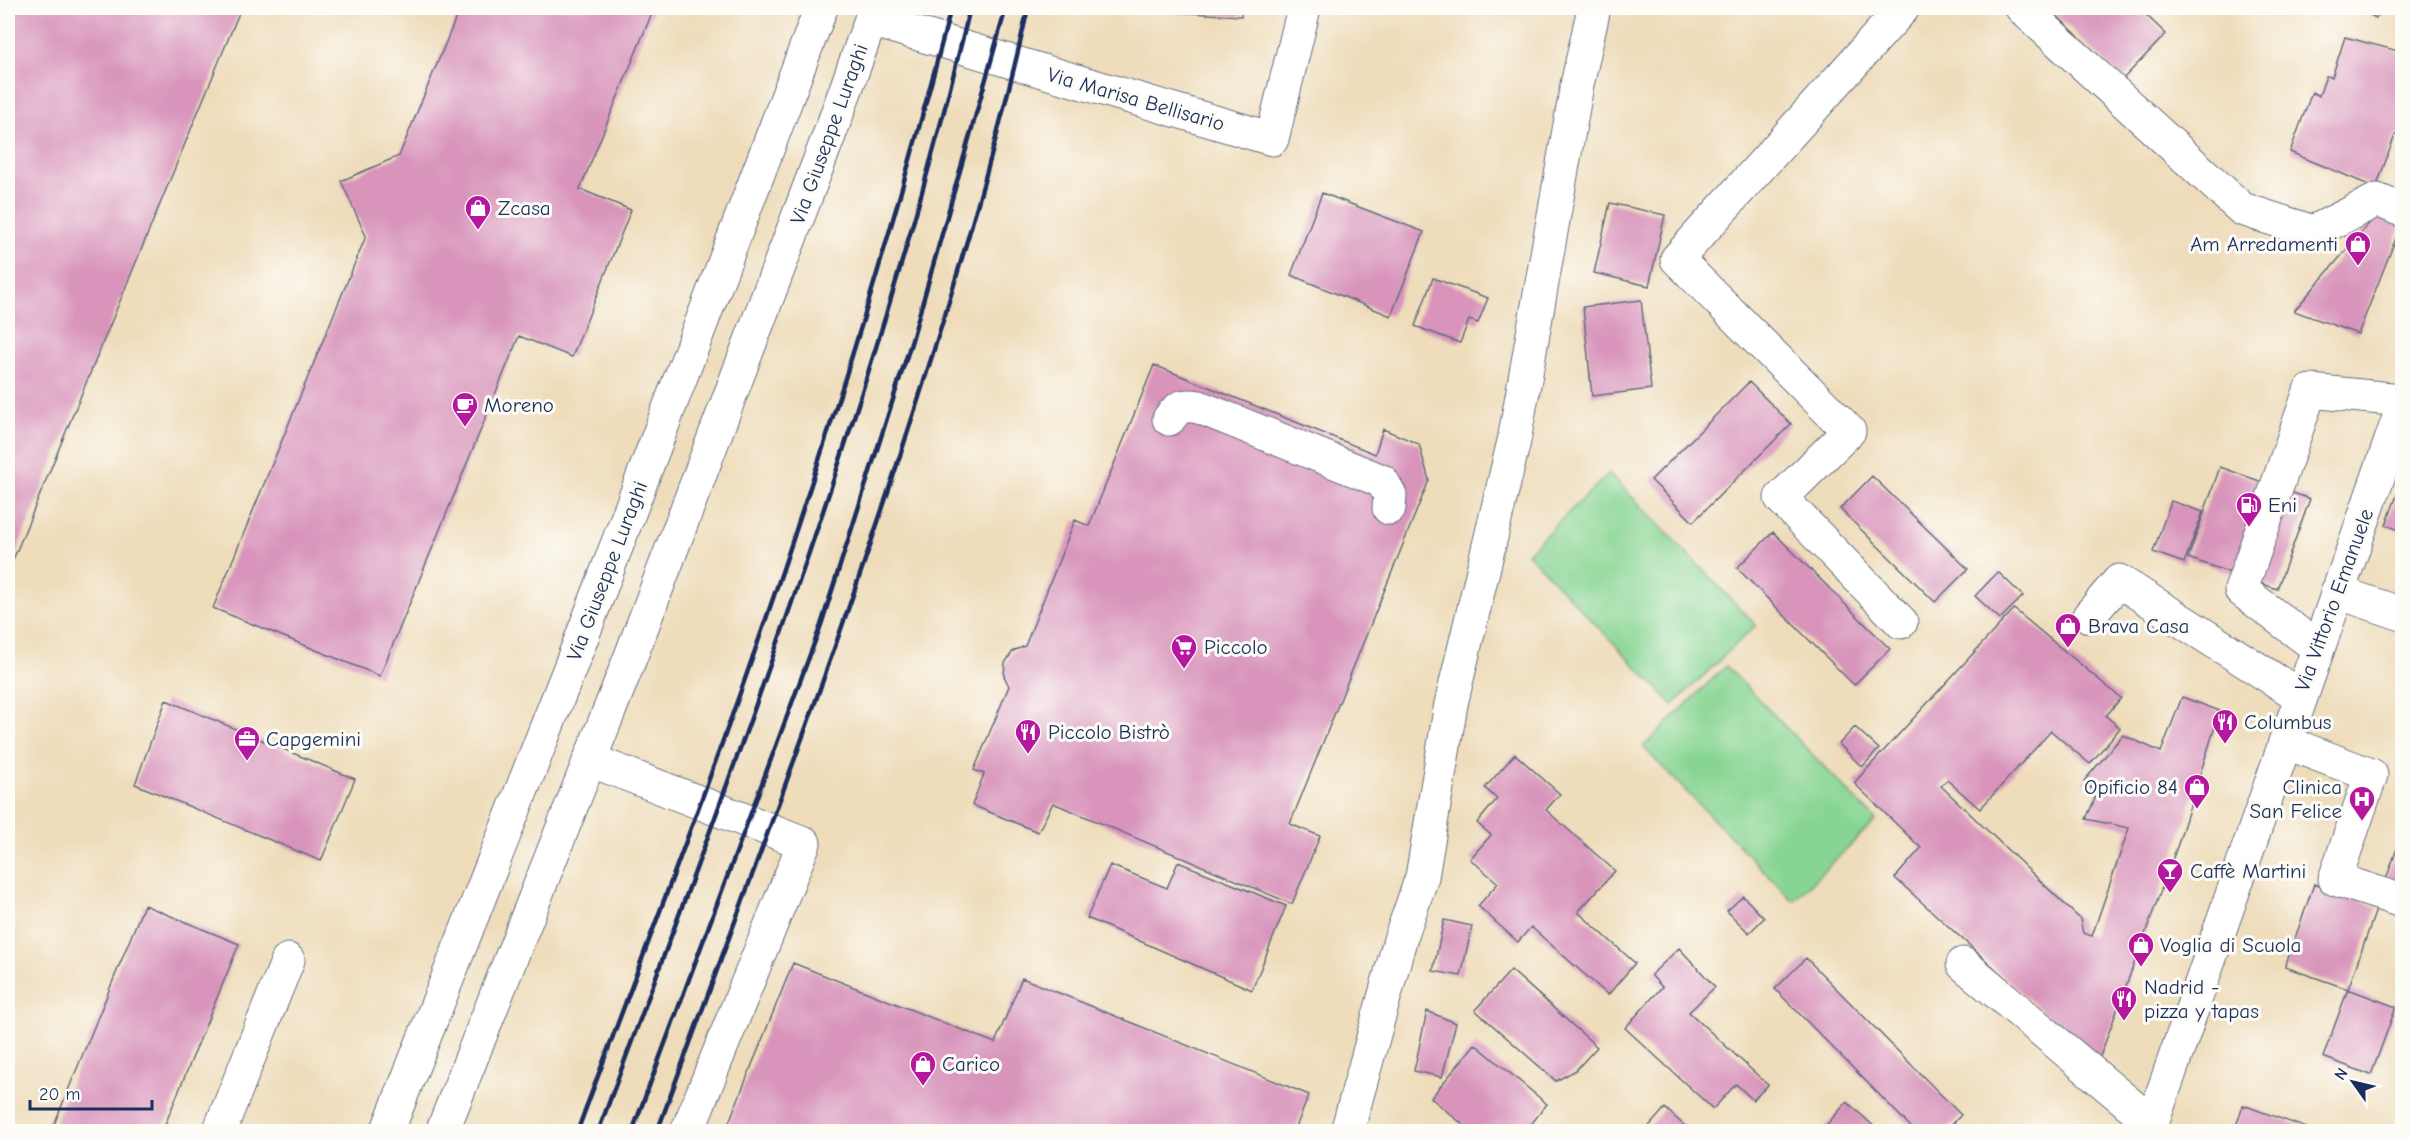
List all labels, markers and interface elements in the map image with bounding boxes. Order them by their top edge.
street label: Via Giuseppe Luraghi [785,40,873,228]
street label: Via Marisa Bellisario [1045,62,1227,136]
shop icon: Zcasa [463,193,493,231]
place label: Zcasa [498,196,551,220]
shop icon: Am Arredamenti [2343,229,2373,267]
place label: Am Arredamenti [2190,232,2338,256]
cafe icon: Moreno [450,390,480,428]
place label: Moreno [484,393,554,417]
street label: Via Giuseppe Luraghi [562,478,652,664]
fuel station icon: Eni [2234,490,2264,528]
place label: Eni [2268,493,2297,517]
street label: Via Vittorio Emanuele [2290,505,2378,695]
shop icon: Brava Casa [2053,611,2083,649]
place label: Brava Casa [2088,614,2189,638]
supermarket icon: Piccolo [1169,632,1199,670]
place label: Piccolo [1204,635,1268,659]
restaurant icon: Columbus [2210,707,2240,745]
place label: Columbus [2244,710,2331,734]
restaurant icon: Piccolo Bistrò [1013,717,1043,755]
place label: Piccolo Bistrò [1048,720,1170,744]
office icon: Capgemini [232,724,262,762]
place label: Capgemini [266,727,361,751]
shop icon: Opificio 84 [2182,772,2212,810]
place label: Opificio 84 [2084,775,2178,799]
place label: Clinica San Felice [2249,775,2342,823]
hospital icon: Clinica San Felice [2347,784,2377,822]
bar icon: Caffè Martini [2155,856,2185,894]
place label: Caffè Martini [2190,859,2306,883]
shop icon: Voglia di Scuola [2126,930,2156,968]
place label: Voglia di Scuola [2160,933,2301,957]
place label: Nadrid - pizza y tapas [2144,975,2259,1023]
restaurant icon: Nadrid - pizza y tapas [2109,984,2139,1022]
shop icon: Carico [908,1049,938,1087]
place label: Carico [942,1052,1000,1076]
north arrow [2323,1052,2383,1112]
text: N [2331,1065,2352,1084]
scale bar [30,1073,152,1111]
text: 20 m [39,1084,80,1105]

